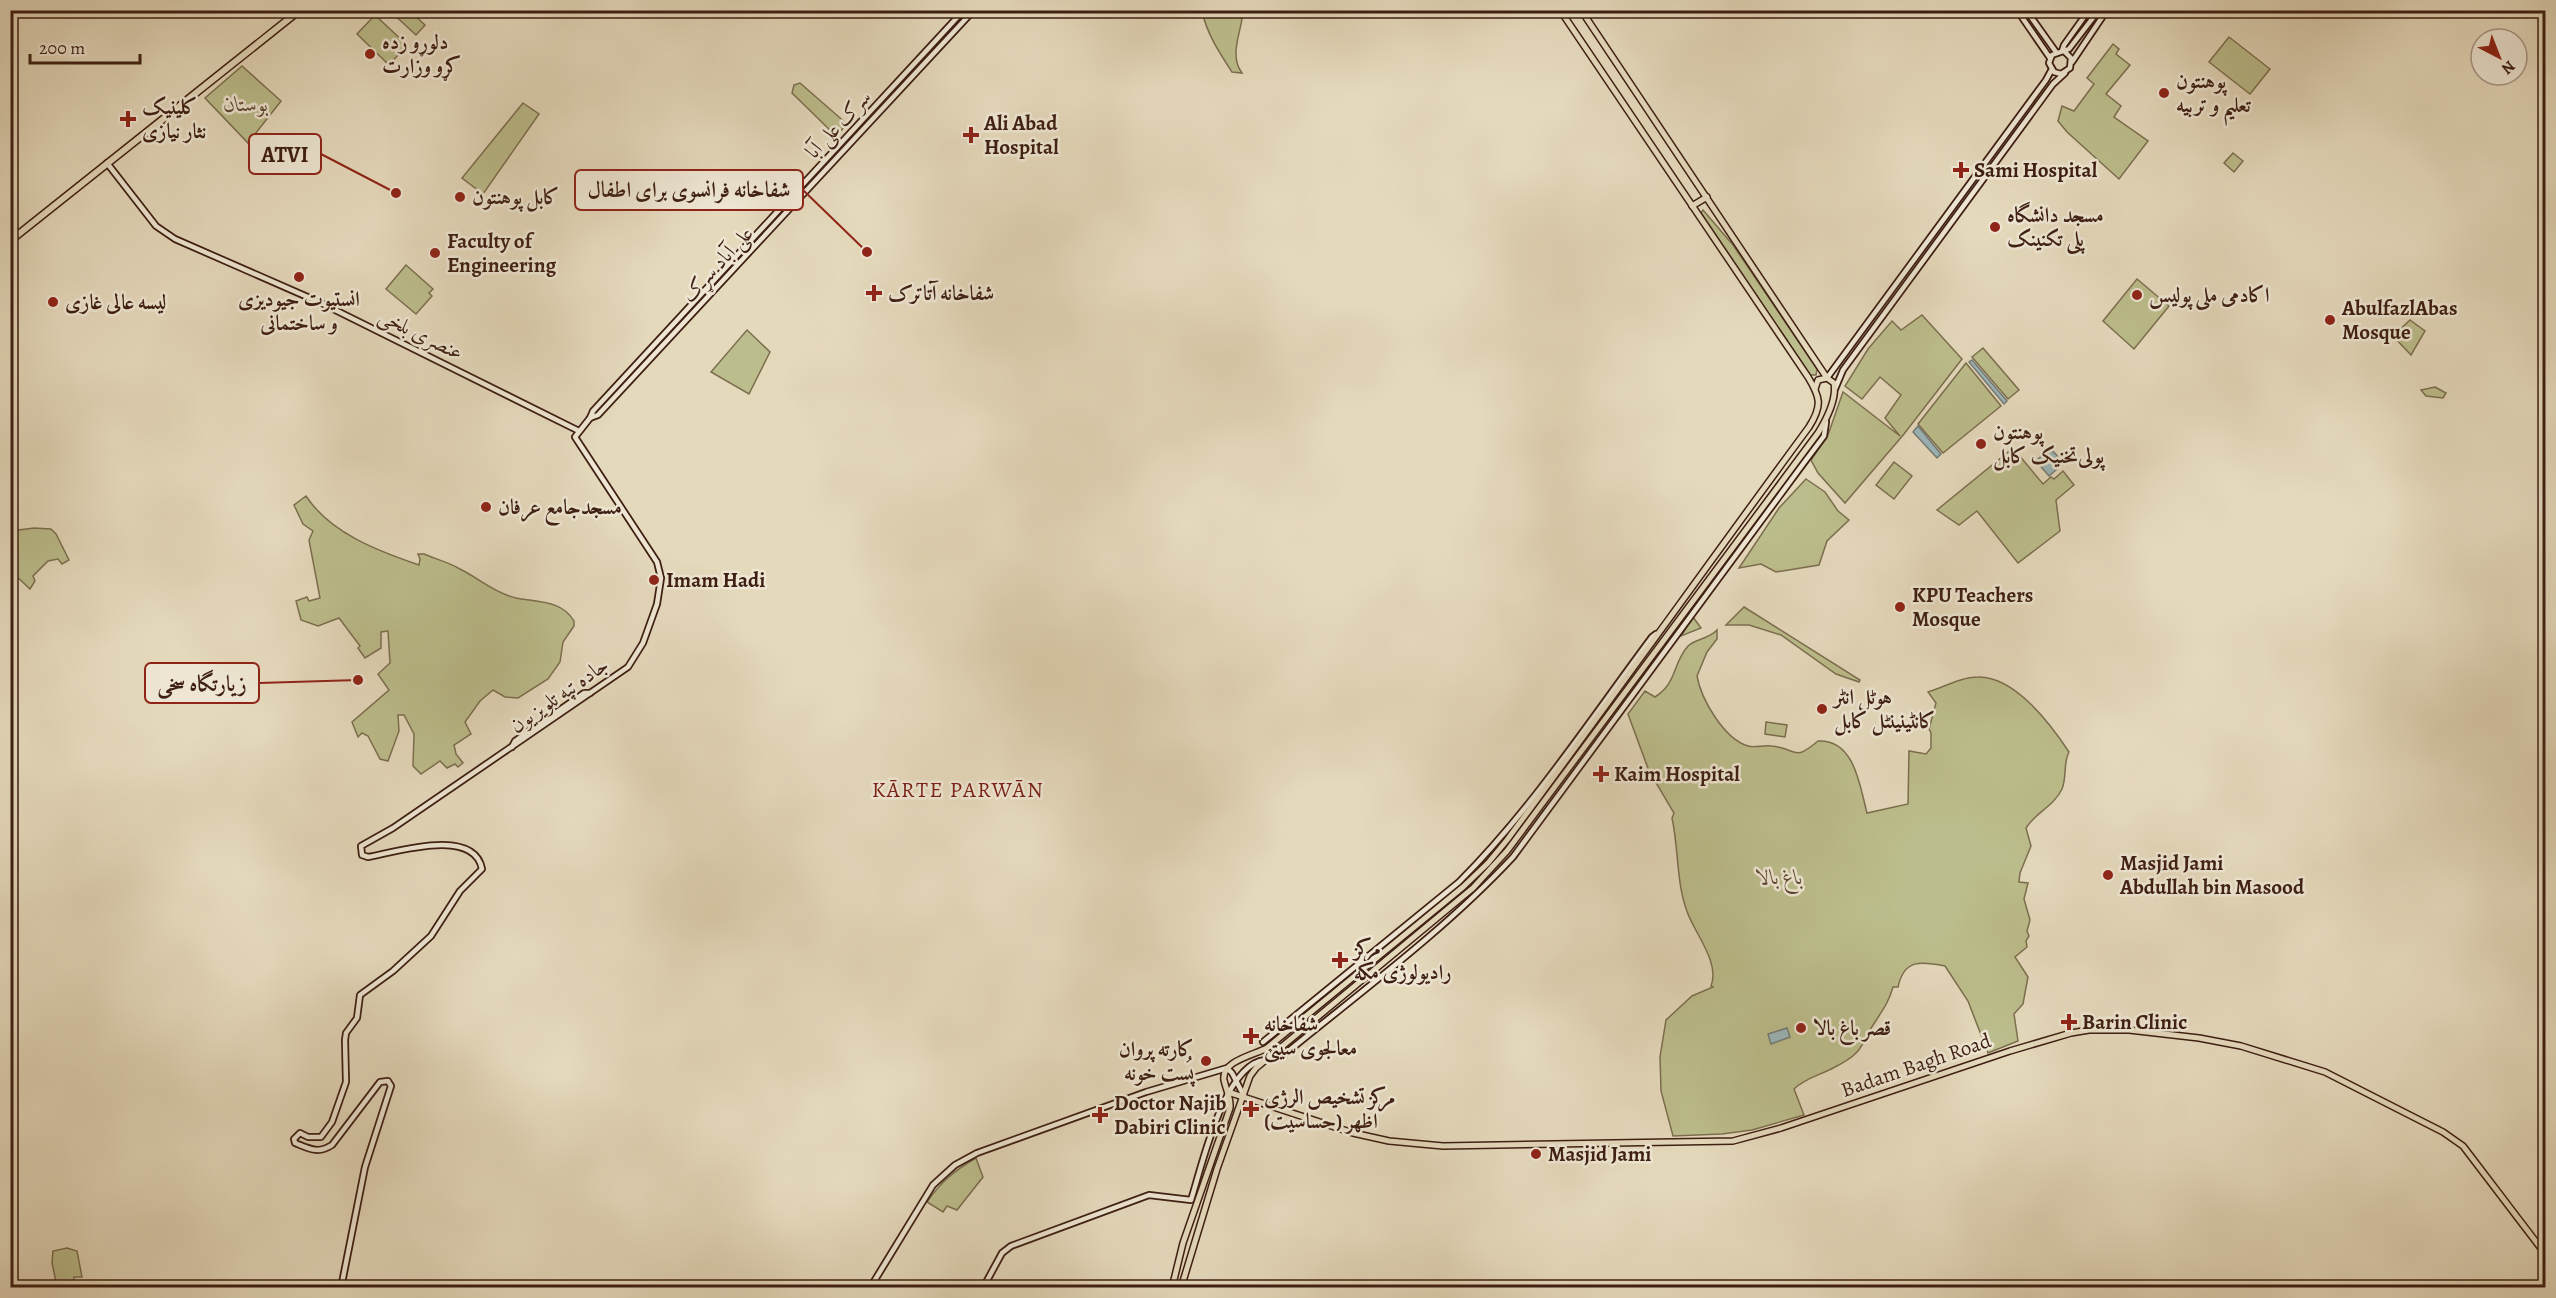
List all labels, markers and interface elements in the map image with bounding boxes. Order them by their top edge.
scale bar [30,27,140,65]
north arrow [2469,27,2529,87]
place label: دلوړو زده کړو وزارت [382,28,461,82]
text: 200 m [39,36,85,60]
marker: دلوړو زده کړو وزارت [363,47,377,61]
text: N [2496,55,2520,80]
place label: پوهنتون تعلیم و تربیه [2176,67,2252,126]
street label: سرک علی آبا [799,83,879,166]
marker: پوهنتون تعلیم و تربیه [2157,86,2171,100]
park label: بوستان [223,90,269,118]
place label: کلینیک نثار نیازی [142,93,207,145]
place label: Ali Abad Hospital [983,109,1059,161]
marker: کلینیک نثار نیازی [119,110,137,128]
marker: Ali Abad Hospital [962,126,980,144]
callout: ATVI [249,134,321,174]
text: ATVI [260,140,309,170]
place label: Sami Hospital [1974,156,2098,184]
marker: Sami Hospital [1952,161,1970,179]
callout: شفاخانه فرانسوی برای اطفال [575,170,803,210]
text: شفاخانه فرانسوی برای اطفال [587,175,791,205]
place label: کابل پوهنتون [472,183,560,212]
marker: کابل پوهنتون [453,190,467,204]
place label: مسجد دانشگاه پلی تکنینک [2007,201,2104,255]
street label: علی آباد سړک [675,220,761,309]
marker: مسجد دانشگاه پلی تکنینک [1988,220,2002,234]
place label: Faculty of Engineering [447,227,556,279]
marker: Faculty of Engineering [428,246,442,260]
marker: انستیوت جیودیزی و ساختمانی [292,270,306,284]
place label: شفاخانه آتاترک [888,279,994,307]
place label: اکادمی ملی پولیس [2149,281,2269,311]
marker: شفاخانه آتاترک [865,284,883,302]
place label: انستیوت جیودیزی و ساختمانی [238,285,360,337]
place label: لیسه عالی غازی [65,288,167,316]
marker: اکادمی ملی پولیس [2130,288,2144,302]
place label: AbulfazlAbas Mosque [2341,294,2458,346]
marker: لیسه عالی غازی [46,295,60,309]
street label: عنصری بلخی [374,301,468,367]
marker: AbulfazlAbas Mosque [2323,313,2337,327]
place label: پوهنتون پولی‌تخنیک کابل [1993,418,2106,471]
marker: پوهنتون پولی‌تخنیک کابل [1974,437,1988,451]
place label: مسجدجامع عرفان [498,493,622,526]
marker: مسجدجامع عرفان [479,500,493,514]
place label: Imam Hadi [666,566,765,594]
marker: Imam Hadi [647,573,661,587]
place label: KPU Teachers Mosque [1912,581,2033,633]
marker: KPU Teachers Mosque [1893,600,1907,614]
street label: جاده تپه تلویزیون [504,651,614,739]
callout: زیارتگاه سخی [145,663,259,703]
text: زیارتگاه سخی [157,669,247,699]
place label: ہوٹل انٹر کانٹینینٹل کابل [1832,683,1936,736]
marker: ہوٹل انٹر کانٹینینٹل کابل [1815,702,1829,716]
place label: Kaim Hospital [1614,760,1740,788]
marker: Kaim Hospital [1592,765,1610,783]
district label: KĀRTE PARWĀN [872,775,1044,805]
place label: Masjid Jami Abdullah bin Masood [2119,849,2305,901]
park label: باغ بالا [1756,863,1803,895]
marker: Masjid Jami Abdullah bin Masood [2101,868,2115,882]
place label: مرکز رادیولوژی مکه [1352,934,1452,986]
marker: مرکز رادیولوژی مکه [1331,951,1349,969]
place label: Barin Clinic [2082,1008,2187,1036]
place label: شفاخانه معالجوی سیتی [1264,1010,1357,1063]
marker: Barin Clinic [2060,1013,2078,1031]
place label: قصر باغ بالا [1813,1014,1891,1045]
marker: قصر باغ بالا [1794,1021,1808,1035]
street label: Badam Bagh Road [1837,1026,1995,1104]
marker: شفاخانه معالجوی سیتی [1242,1027,1260,1045]
place label: کارته پروان پُست خونه [1119,1035,1195,1087]
marker: کارته پروان پُست خونه [1199,1054,1213,1068]
place label: مرکز تشخیص الرژی (حساسیت) اظهر [1264,1083,1395,1135]
place label: Doctor Najib Dabiri Clinic [1114,1089,1226,1141]
marker: مرکز تشخیص الرژی (حساسیت) اظهر [1242,1100,1260,1118]
marker: Doctor Najib Dabiri Clinic [1091,1106,1109,1124]
place label: Masjid Jami [1548,1140,1651,1168]
marker: Masjid Jami [1529,1147,1543,1161]

